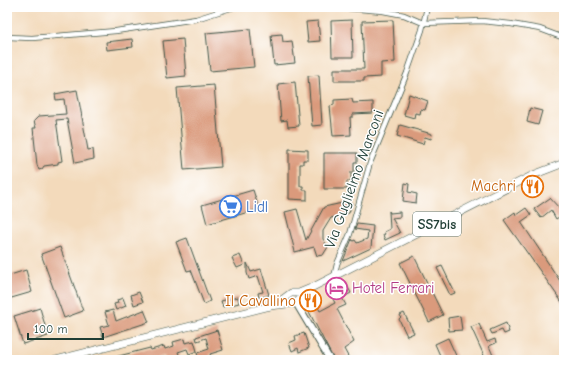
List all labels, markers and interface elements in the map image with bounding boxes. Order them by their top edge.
street label: Via Guglielmo Marconi [321,107,387,251]
restaurant icon: Machri [519,173,545,199]
place label: Machri [471,177,516,195]
supermarket icon: Lidl [217,194,243,220]
place label: Lidl [246,198,268,216]
road number: SS7bis [413,212,461,236]
hotel icon: Hotel Ferrari [324,275,350,301]
place label: Hotel Ferrari [352,279,434,297]
restaurant icon: Il Cavallino [298,288,324,314]
place label: Il Cavallino [225,292,296,310]
scale bar [28,315,103,341]
text: 100 m [34,322,67,336]

